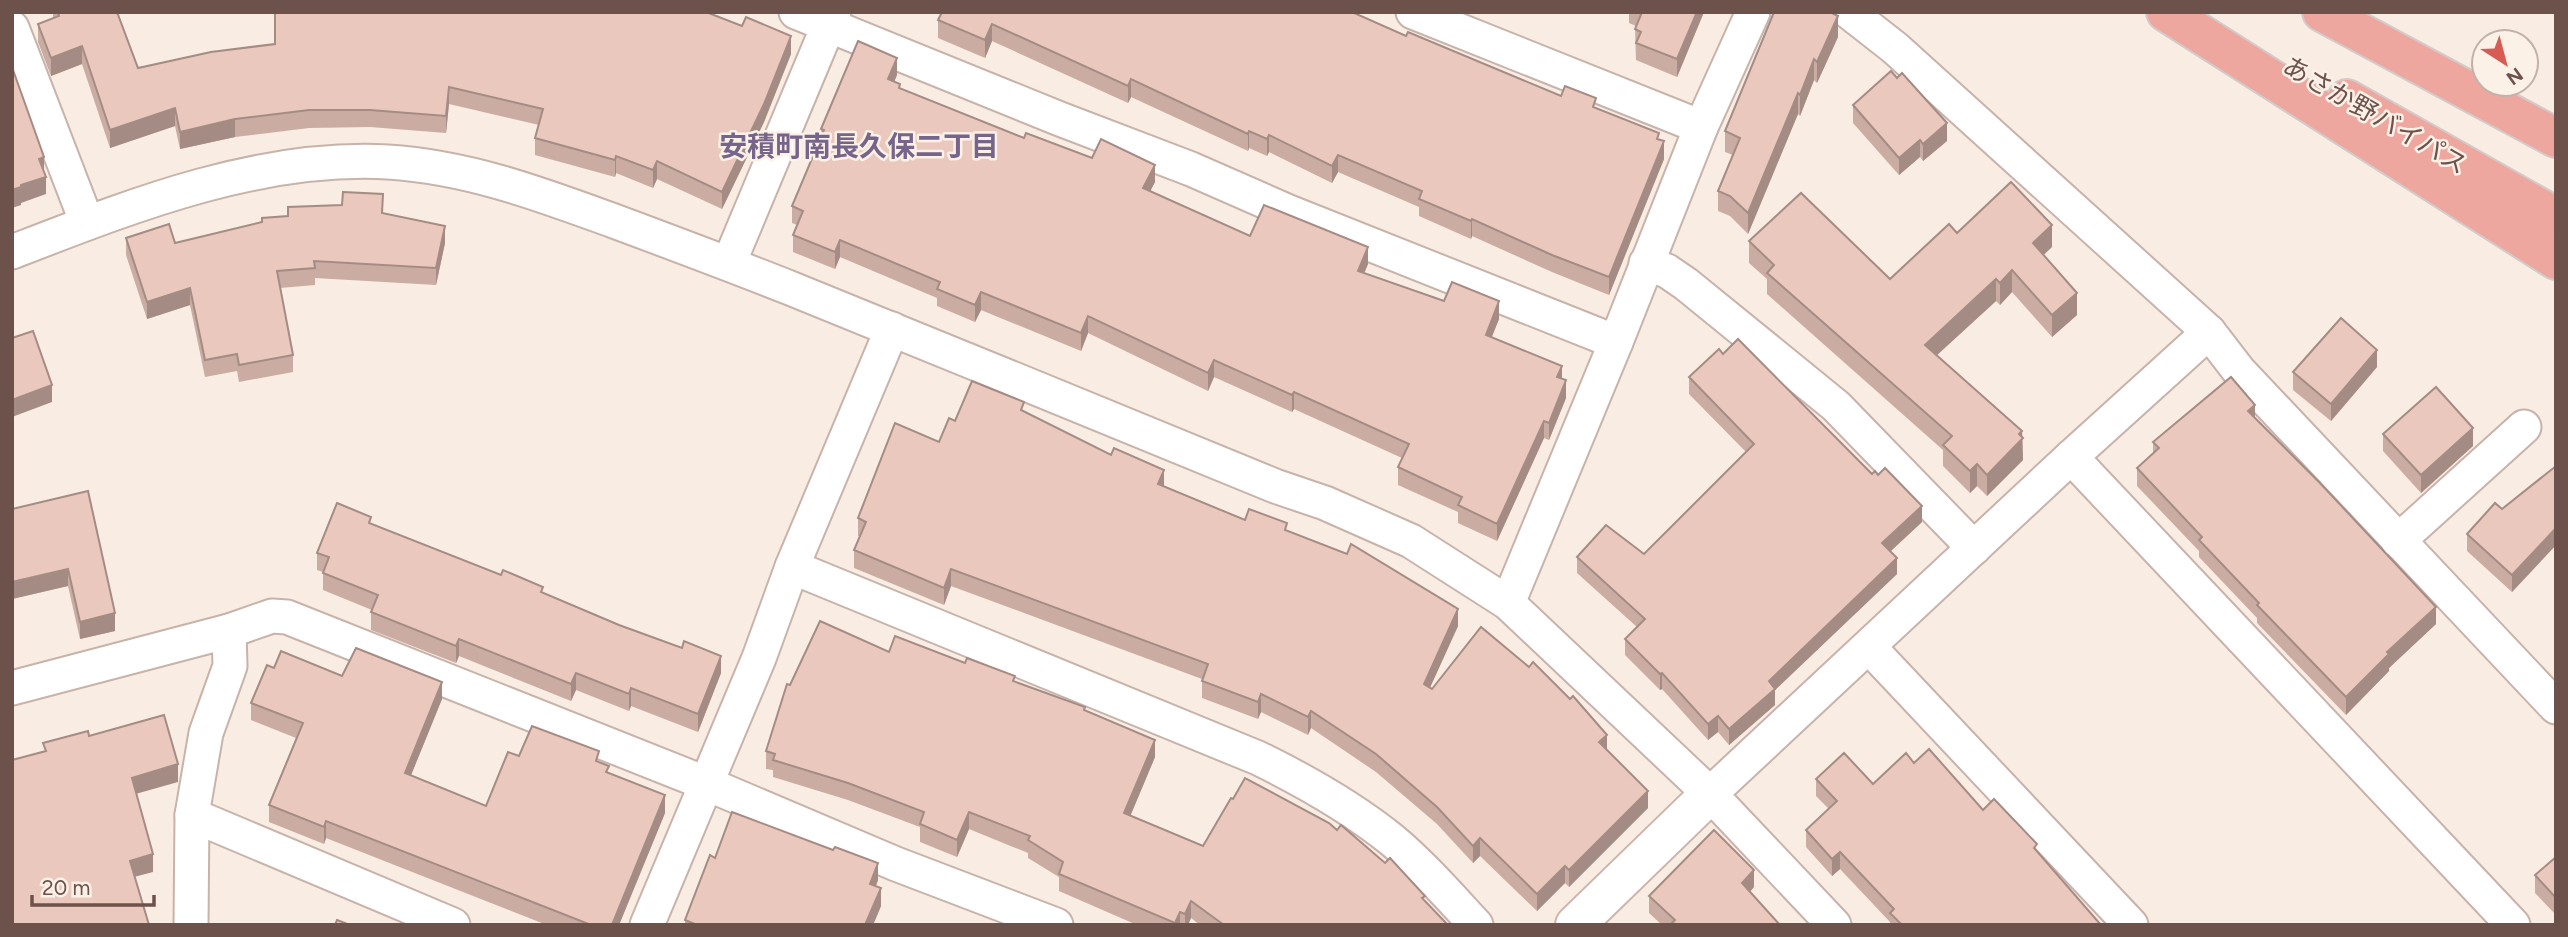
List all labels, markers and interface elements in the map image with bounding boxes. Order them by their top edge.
north arrow [2470,28,2540,98]
street label: あさか野バイパス [2277,49,2473,181]
text: N [2502,63,2527,90]
district label: 安積町南長久保二丁目 [719,129,999,163]
scale bar [32,864,154,908]
text: 20 m [42,875,90,900]

